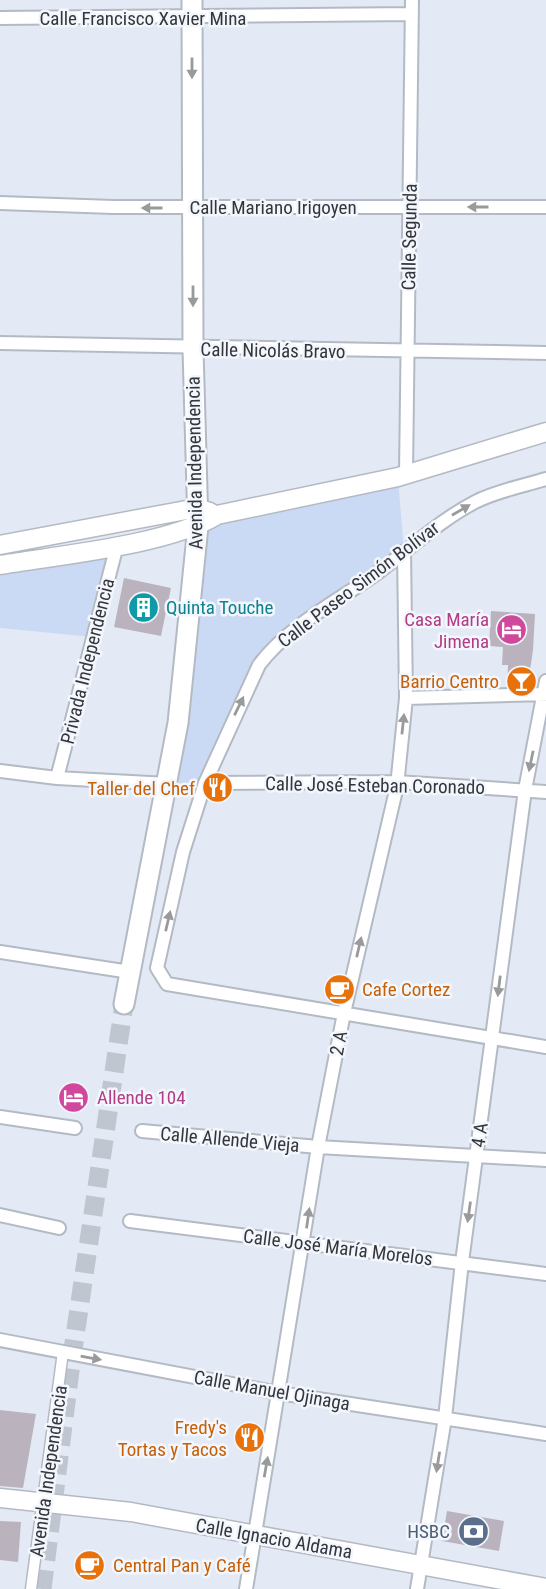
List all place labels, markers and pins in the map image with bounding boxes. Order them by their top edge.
building icon: Quinta Touche [126,590,160,624]
place label: Quinta Touche [166,596,274,619]
place label: Casa María Jimena [404,608,489,653]
hotel icon: Casa María Jimena [495,613,529,647]
bar icon: Barrio Centro [505,664,539,698]
place label: Barrio Centro [400,670,499,693]
restaurant icon: Taller del Chef [201,771,235,805]
place label: Taller del Chef [87,777,195,800]
cafe icon: Cafe Cortez [322,972,356,1006]
place label: Cafe Cortez [362,978,450,1001]
hotel icon: Allende 104 [57,1080,91,1114]
place label: Allende 104 [97,1086,186,1109]
place label: Fredy's Tortas y Tacos [118,1416,227,1461]
restaurant icon: Fredy's Tortas y Tacos [233,1421,267,1455]
bank icon: HSBC [456,1514,490,1548]
place label: HSBC [407,1520,450,1543]
cafe icon: Central Pan y Café [73,1548,107,1582]
place label: Central Pan y Café [113,1554,251,1577]

